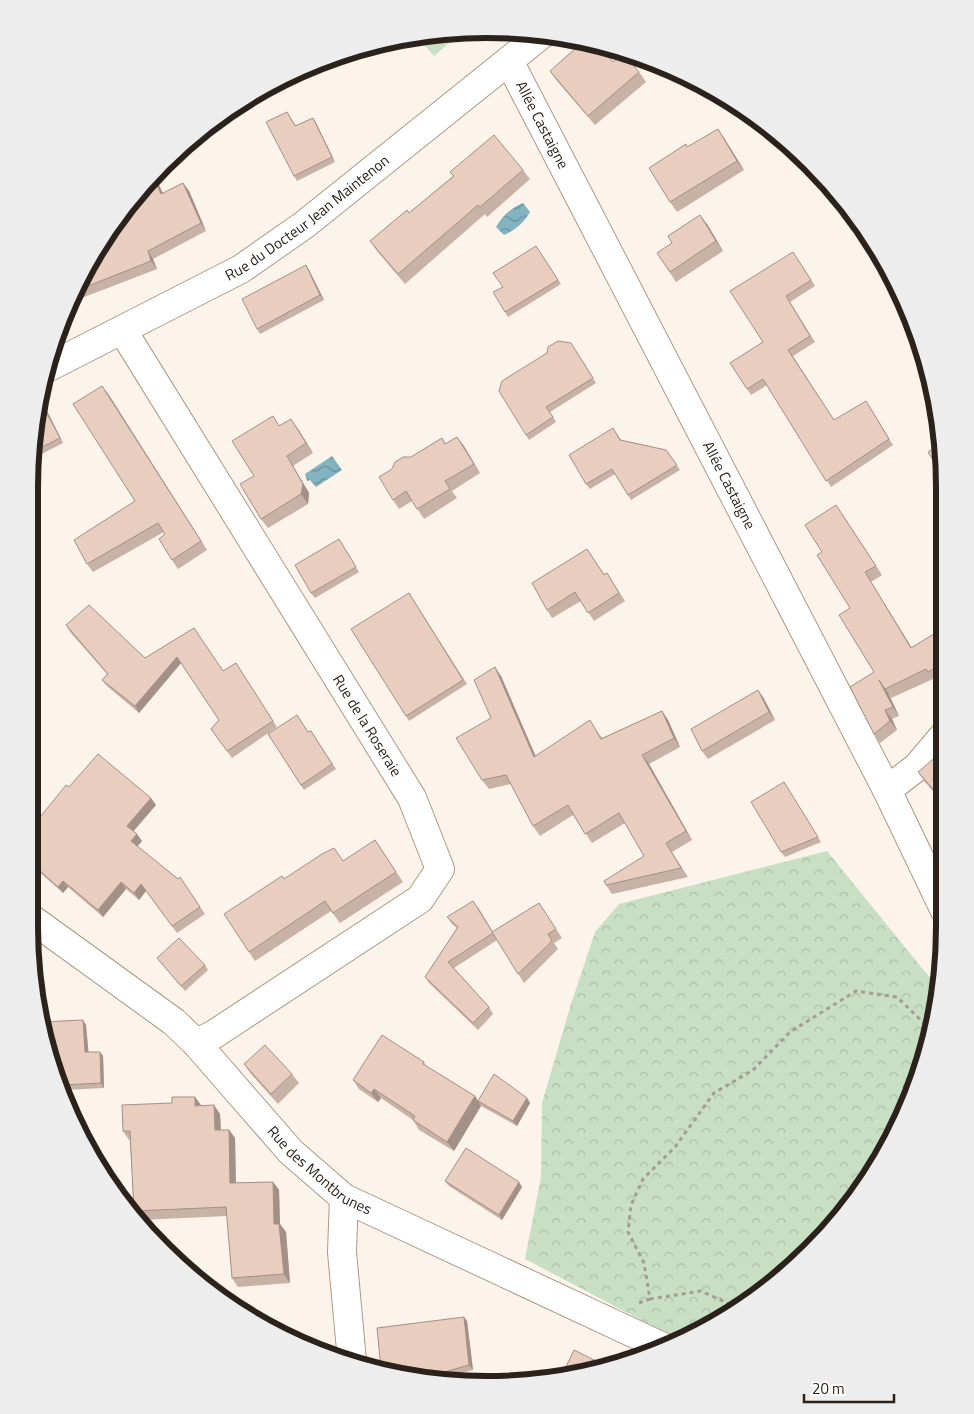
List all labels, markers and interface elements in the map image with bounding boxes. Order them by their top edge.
street label: Allée Castaigne [510,77,575,173]
street label: Rue du Docteur Jean Maintenon [221,149,394,286]
street label: Allée Castaigne [697,437,762,533]
street label: Rue de la Roseraie [327,670,408,781]
street label: Rue des Montbrunes [262,1120,376,1220]
scale bar [804,1372,894,1404]
text: 20 m [812,1377,845,1400]

